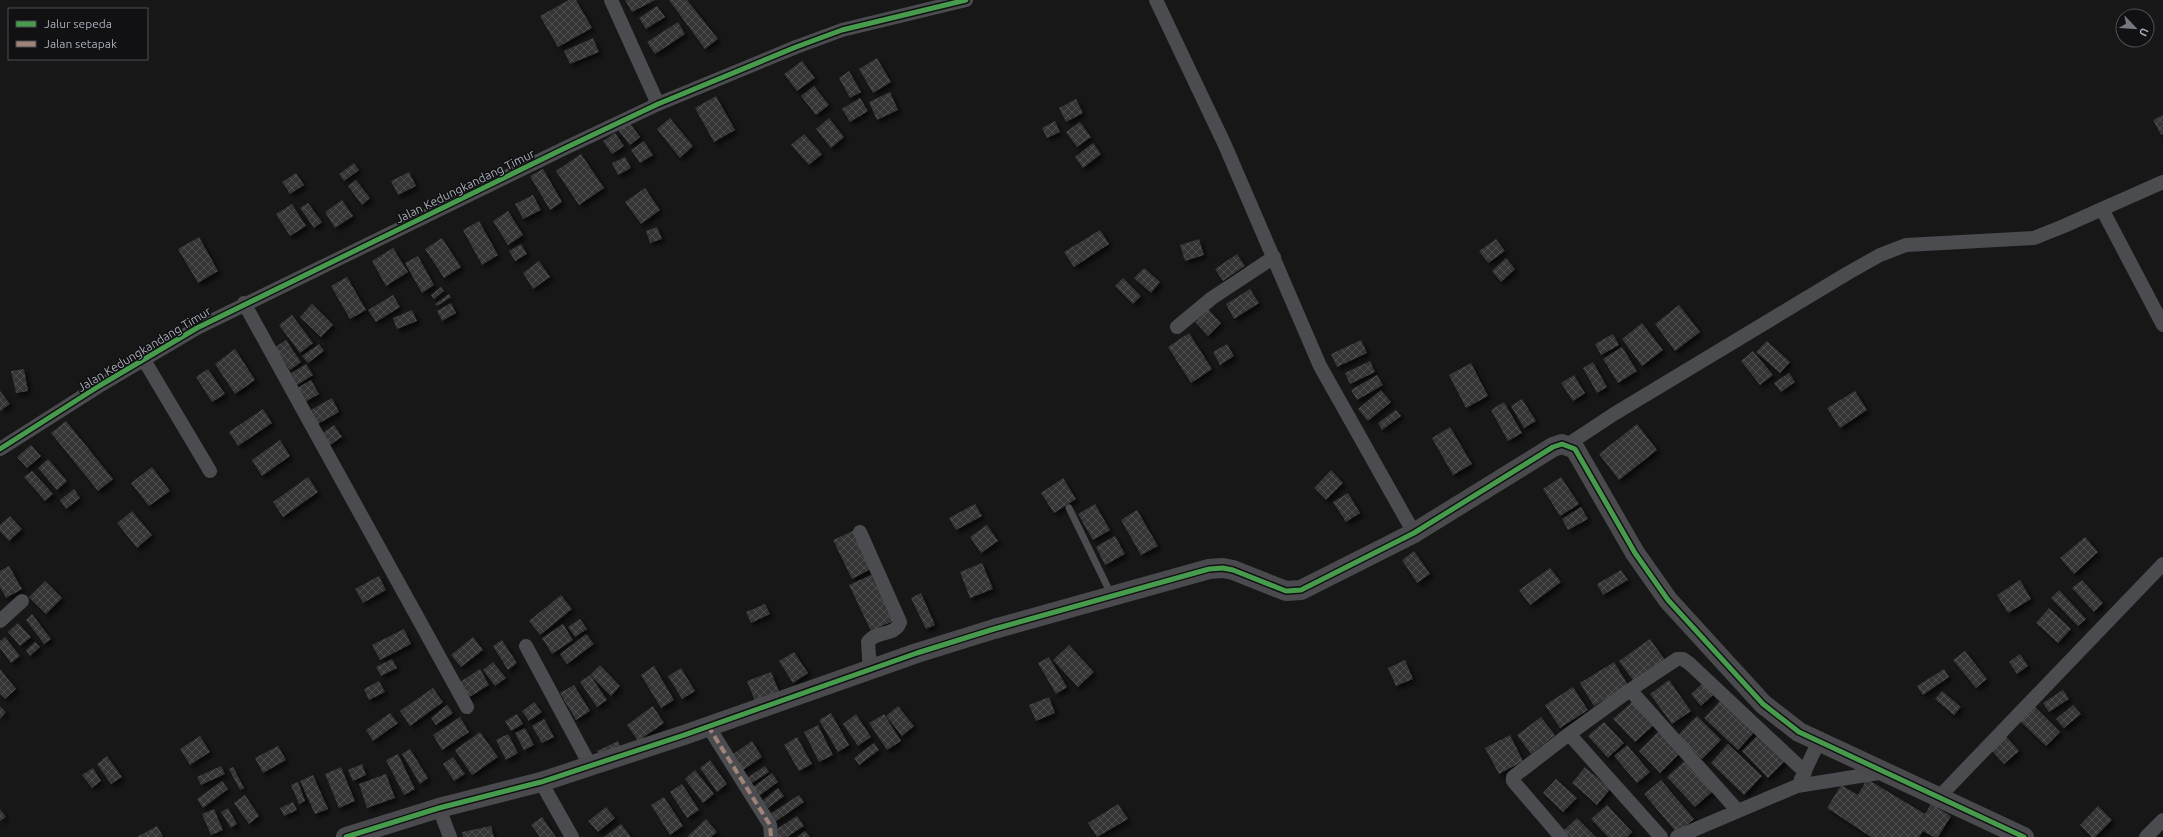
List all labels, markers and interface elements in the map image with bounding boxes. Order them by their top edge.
legend [8,8,148,60]
north arrow [2115,8,2155,48]
text: Jalur sepeda [44,17,112,30]
text: U [2137,26,2151,38]
text: Jalan setapak [44,37,117,50]
street label: Jalan Kedungkandang Timur [393,146,537,225]
street label: Jalan Kedungkandang Timur [75,304,213,394]

